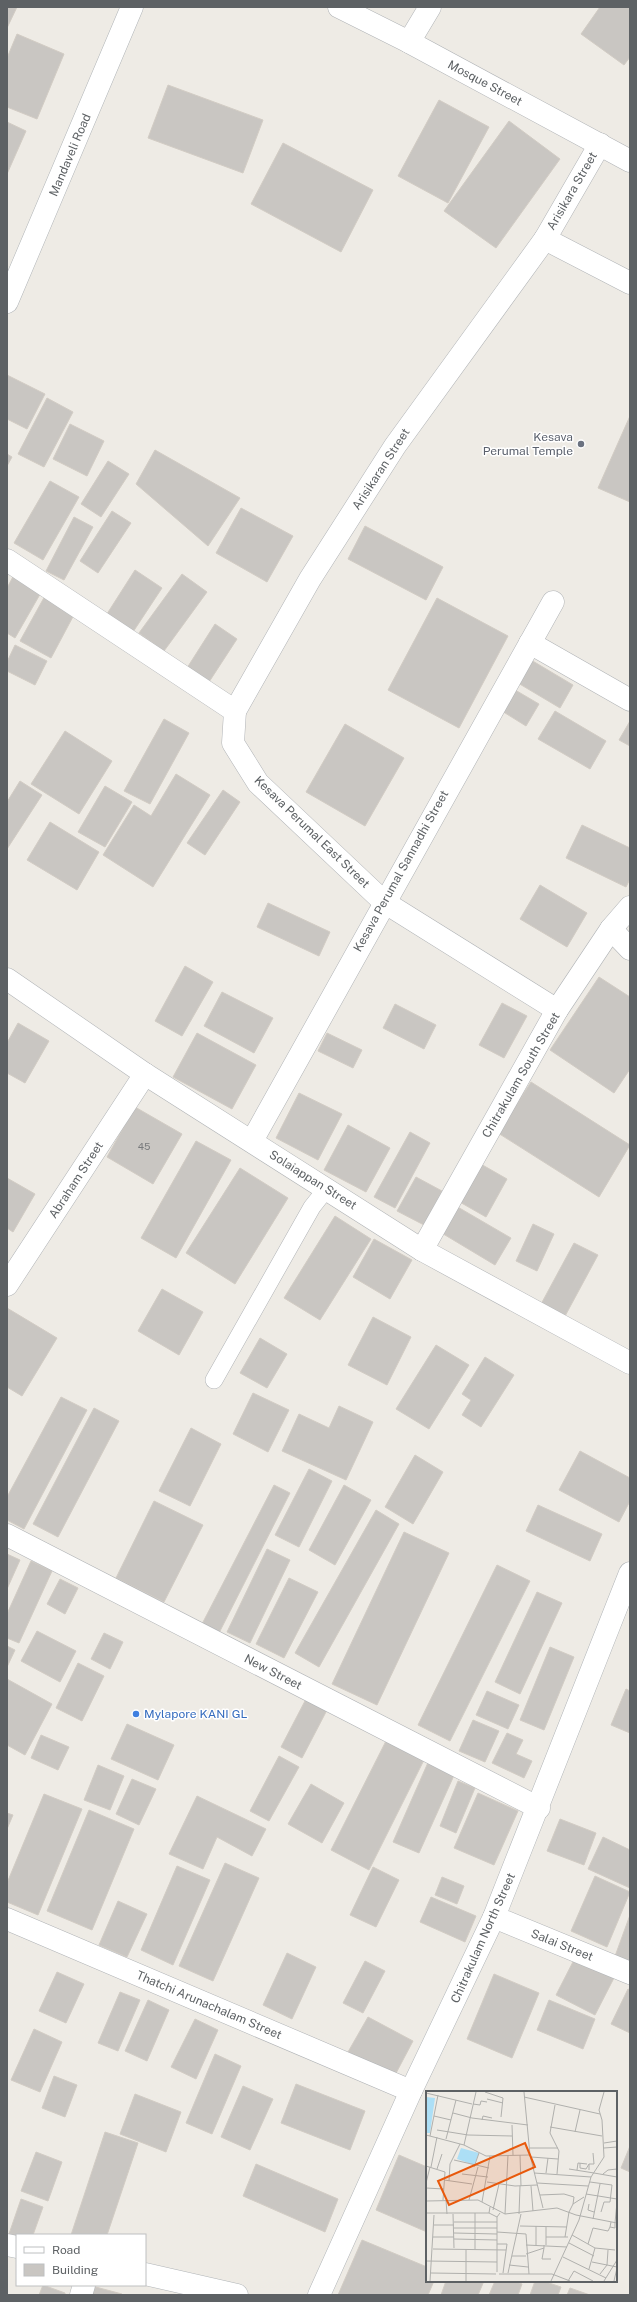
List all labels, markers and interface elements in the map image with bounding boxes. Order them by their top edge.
street label: Mosque Street [445,58,525,109]
street label: Mandaveli Road [46,112,94,198]
street label: Arisikara Street [544,149,600,232]
street label: Arisikaran Street [349,425,413,512]
place label: Kesava Perumal Temple [483,430,573,458]
marker: Kesava Perumal Temple [576,439,586,449]
street label: Kesava Perumal East Street [251,773,373,891]
street label: Kesava Perumal Sannadhi Street [351,788,451,954]
street label: Chitrakulam South Street [479,1010,563,1140]
street label: Abraham Street [46,1139,106,1221]
house number: 45 [138,1140,150,1152]
street label: Solaiappan Street [267,1147,360,1213]
street label: New Street [242,1651,305,1693]
place label: Mylapore KANI GL [144,1707,247,1721]
marker: Mylapore KANI GL [131,1709,141,1719]
street label: Chitrakulam North Street [448,1870,518,2005]
street label: Salai Street [529,1926,595,1964]
street label: Thatchi Arunachalam Street [134,1968,284,2042]
inset map [426,2091,617,2282]
legend [16,2234,146,2286]
text: Road [52,2243,80,2257]
text: Building [52,2263,98,2277]

